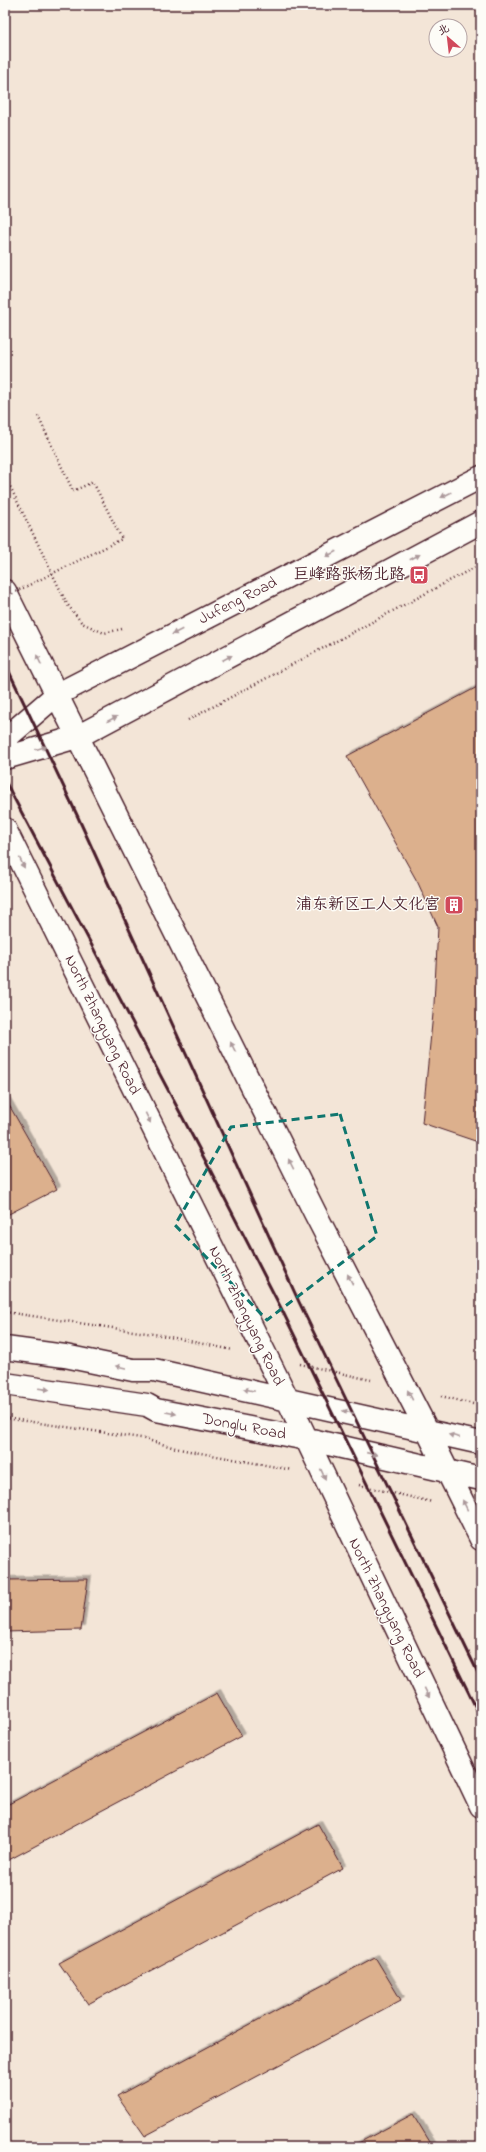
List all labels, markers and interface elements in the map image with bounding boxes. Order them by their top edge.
north arrow [428,18,468,58]
text: 北 [435,20,452,40]
one-way arrow [441,492,452,498]
one-way arrow [325,551,336,557]
one-way arrow [409,553,421,560]
place label: 巨峰路张杨北路 [293,563,405,587]
bus stop icon: 巨峰路张杨北路 [408,564,430,586]
street label: Jufeng Road [195,571,281,631]
one-way arrow [172,629,183,636]
one-way arrow [36,654,42,665]
one-way arrow [221,655,233,662]
one-way arrow [106,716,118,722]
one-way arrow [35,744,47,750]
one-way arrow [19,858,25,869]
place label: 浦东新区工人文化宫 [296,893,440,917]
building icon: 浦东新区工人文化宫 [443,894,465,916]
street label: North Zhangyang Road [58,951,146,1099]
one-way arrow [229,1042,236,1053]
one-way arrow [145,1112,151,1124]
one-way arrow [288,1158,294,1169]
street label: North Zhangyang Road [202,1242,290,1390]
one-way arrow [347,1274,353,1285]
one-way arrow [115,1364,127,1370]
one-way arrow [38,1386,50,1392]
one-way arrow [243,1387,255,1393]
one-way arrow [407,1389,413,1401]
street label: Donglu Road [199,1407,288,1447]
one-way arrow [342,1408,355,1414]
one-way arrow [165,1410,177,1416]
one-way arrow [448,1433,460,1439]
one-way arrow [366,1451,378,1457]
one-way arrow [320,1469,326,1480]
one-way arrow [462,1499,468,1511]
street label: North Zhangyang Road [342,1534,430,1682]
one-way arrow [424,1687,430,1699]

